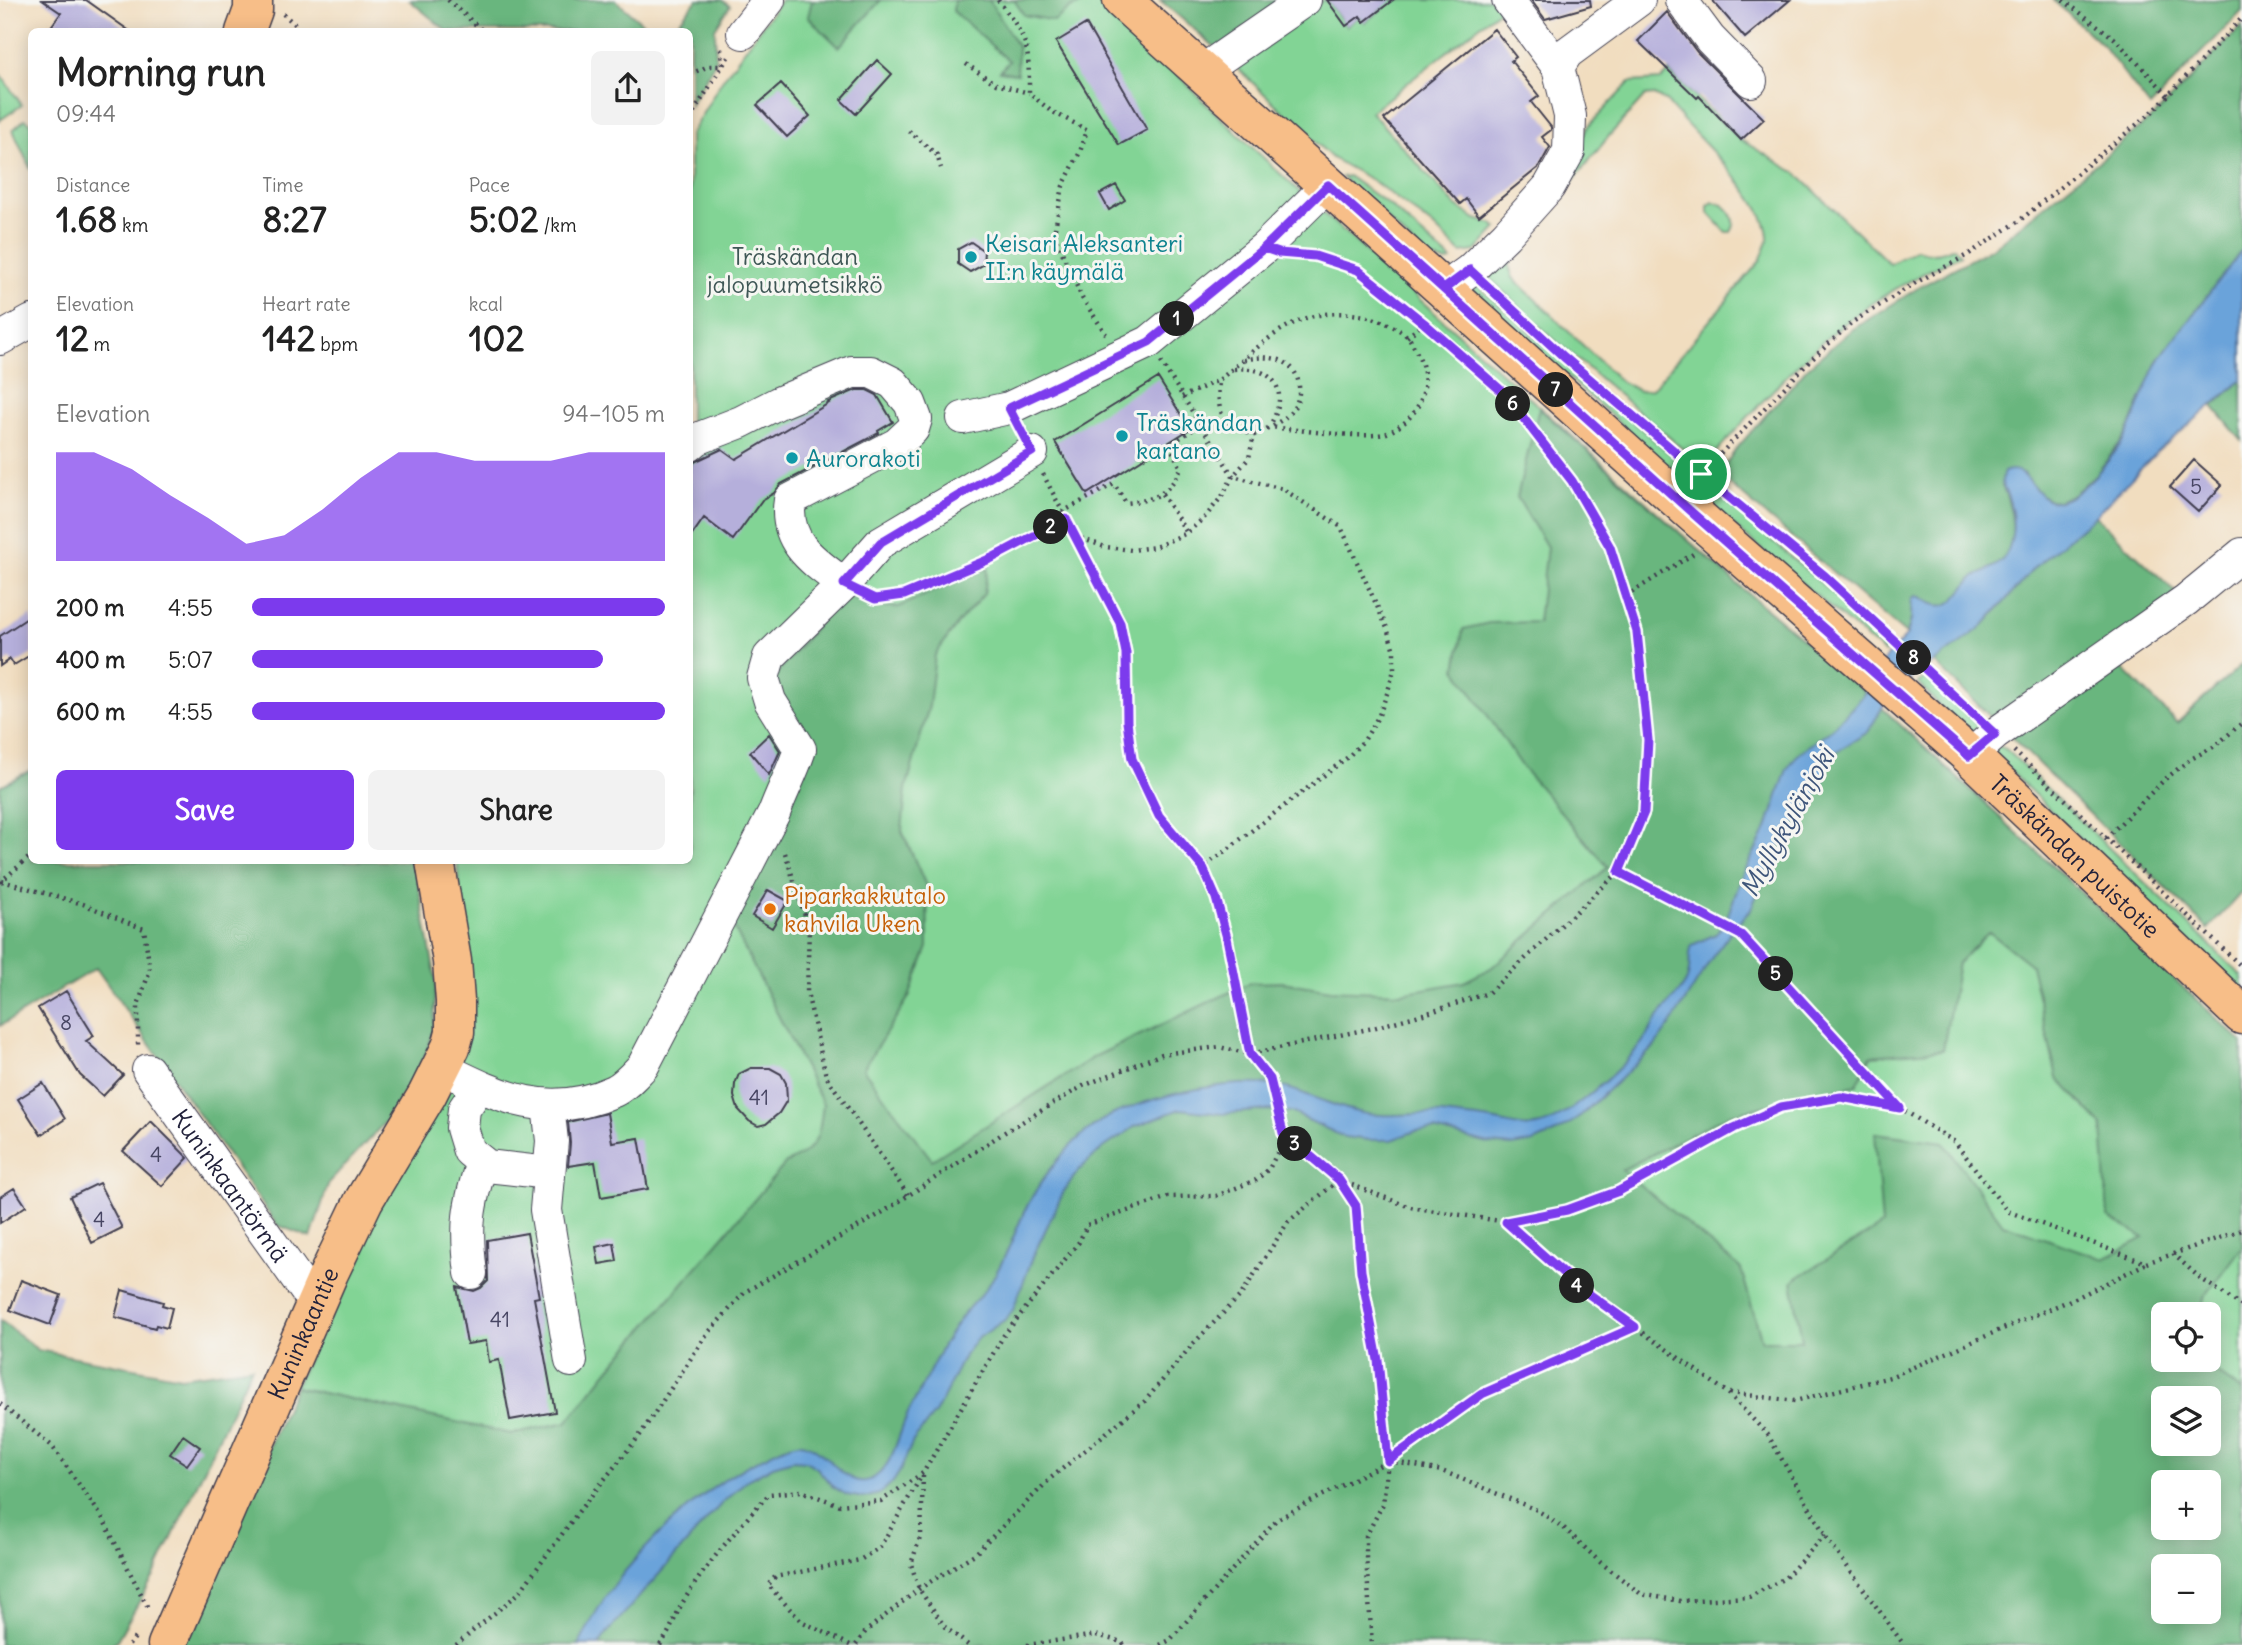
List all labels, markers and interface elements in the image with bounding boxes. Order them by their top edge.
text: Morning run [56,49,266,96]
button: share [591,51,665,125]
text: 09:44 [56,99,116,128]
text: Distance [56,173,130,197]
text: Time [262,173,303,197]
text: Pace [469,173,510,197]
text: 1.68 [56,197,118,241]
text: 8:27 [262,197,327,241]
text: 5:02 [469,197,539,241]
text: km [118,213,148,237]
text: /km [539,213,577,237]
place label: Keisari Aleksanteri II:n käymälä [985,228,1183,286]
park label: Träskändan jalopuumetsikkö [706,241,883,299]
marker: Keisari Aleksanteri II:n käymälä [963,249,979,265]
text: Elevation [56,292,134,316]
text: Heart rate [262,292,350,316]
text: kcal [469,292,503,316]
pin: 1 [1160,302,1194,336]
text: 1 [1173,306,1180,330]
text: 12 [56,316,89,360]
text: 142 [262,316,316,360]
text: 102 [469,316,525,360]
text: m [89,332,110,356]
text: bpm [316,332,358,356]
pin: 7 [1538,372,1574,408]
text: 7 [1551,377,1560,401]
pin: 6 [1496,386,1530,422]
text: 6 [1507,391,1518,415]
text: Elevation [56,399,150,428]
text: 94–105 m [562,399,665,428]
place label: Träskändan kartano [1136,407,1263,465]
marker: Träskändan kartano [1114,428,1130,444]
place label: Aurorakoti [806,443,921,473]
pin [1671,444,1731,504]
marker: Aurorakoti [784,450,800,466]
icon: arrive [1682,455,1720,493]
house number: 5 [2190,473,2202,500]
pin: 2 [1034,510,1068,544]
text: 2 [1045,514,1056,538]
text: 200 m [56,593,125,622]
text: 4:55 [168,593,213,622]
pin: 8 [1896,640,1932,676]
text: 400 m [56,645,125,674]
text: 5:07 [168,645,213,674]
text: 8 [1908,645,1919,669]
text: 600 m [56,697,125,726]
text: 4:55 [168,697,213,726]
water label: Myllykylänjoki [1732,739,1843,902]
street label: Träskändan puistotie [1983,768,2166,944]
button: Save [56,770,354,850]
button: Share [368,770,665,850]
place label: Piparkakkutalo kahvila Uken [784,880,946,938]
marker: Piparkakkutalo kahvila Uken [762,901,778,917]
pin: 5 [1758,956,1794,992]
text: 5 [1770,961,1781,985]
house number: 8 [60,1009,72,1036]
house number: 41 [749,1084,769,1111]
street label: Kuninkaantörmä [166,1103,295,1268]
pin: 3 [1278,1126,1312,1162]
text: 3 [1289,1131,1300,1155]
house number: 4 [150,1141,162,1168]
house number: 4 [93,1206,105,1233]
street label: Kuninkaantie [261,1262,345,1404]
pin: 4 [1560,1268,1594,1304]
text: 4 [1571,1273,1582,1297]
map controls [2151,1302,2221,1624]
button: locate [2151,1302,2221,1372]
house number: 41 [490,1306,510,1333]
button: layers [2151,1386,2221,1456]
button: + [2151,1470,2221,1540]
button: − [2151,1554,2221,1624]

